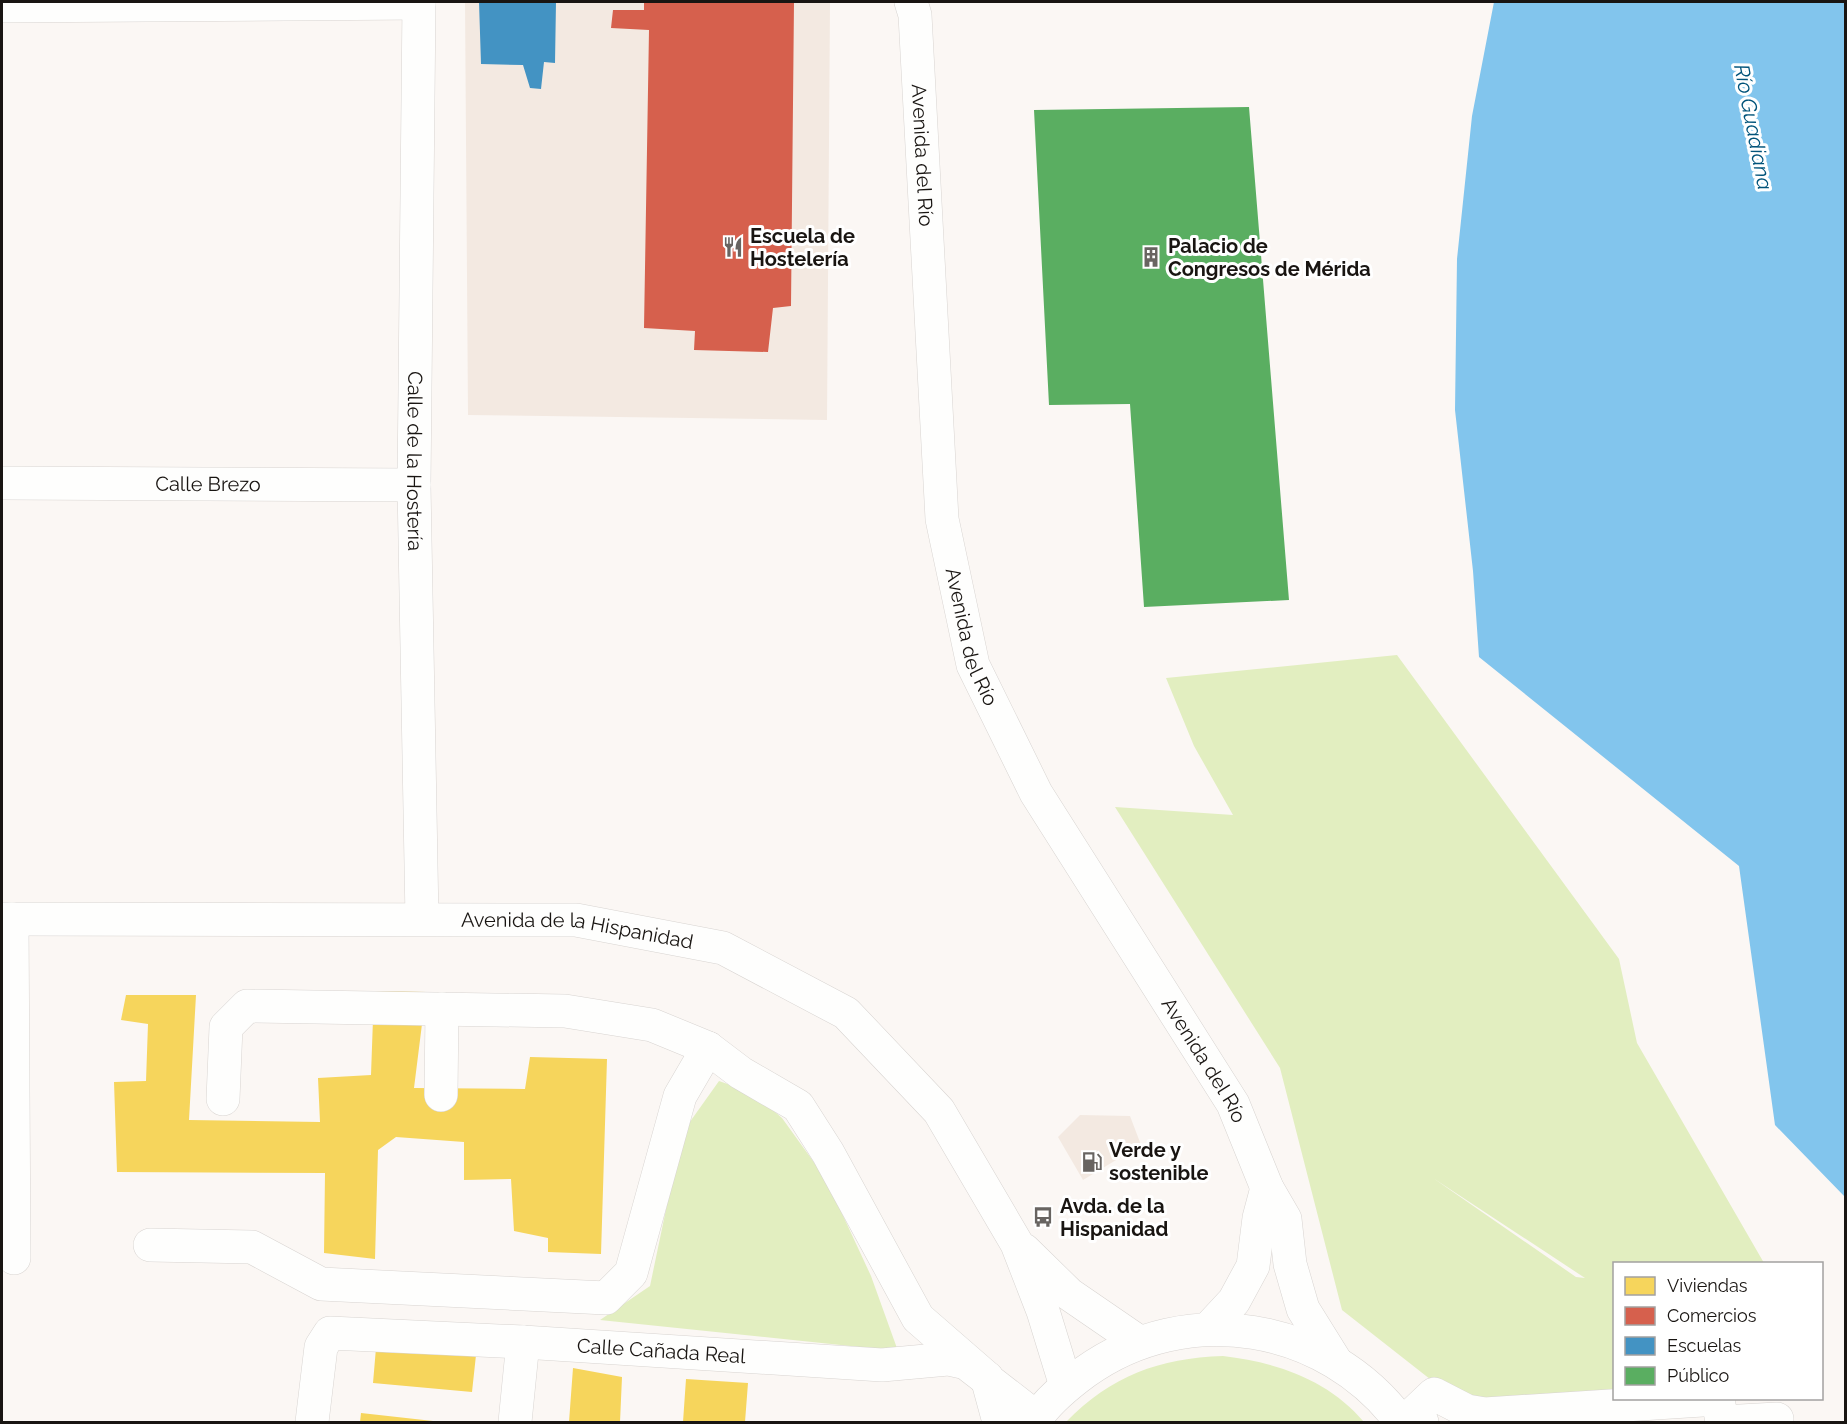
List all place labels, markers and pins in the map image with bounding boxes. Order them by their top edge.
place label: Escuela de Hostelería [750,224,855,271]
place label: Palacio de Congresos de Mérida [1168,234,1371,281]
restaurant icon: Escuela de Hostelería [721,235,745,259]
building icon: Palacio de Congresos de Mérida [1139,245,1163,269]
place label: Verde y sostenible [1109,1138,1209,1185]
fuel station icon: Verde y sostenible [1080,1150,1104,1174]
place label: Avda. de la Hispanidad [1060,1194,1169,1241]
bus stop icon: Avda. de la Hispanidad [1031,1205,1055,1229]

